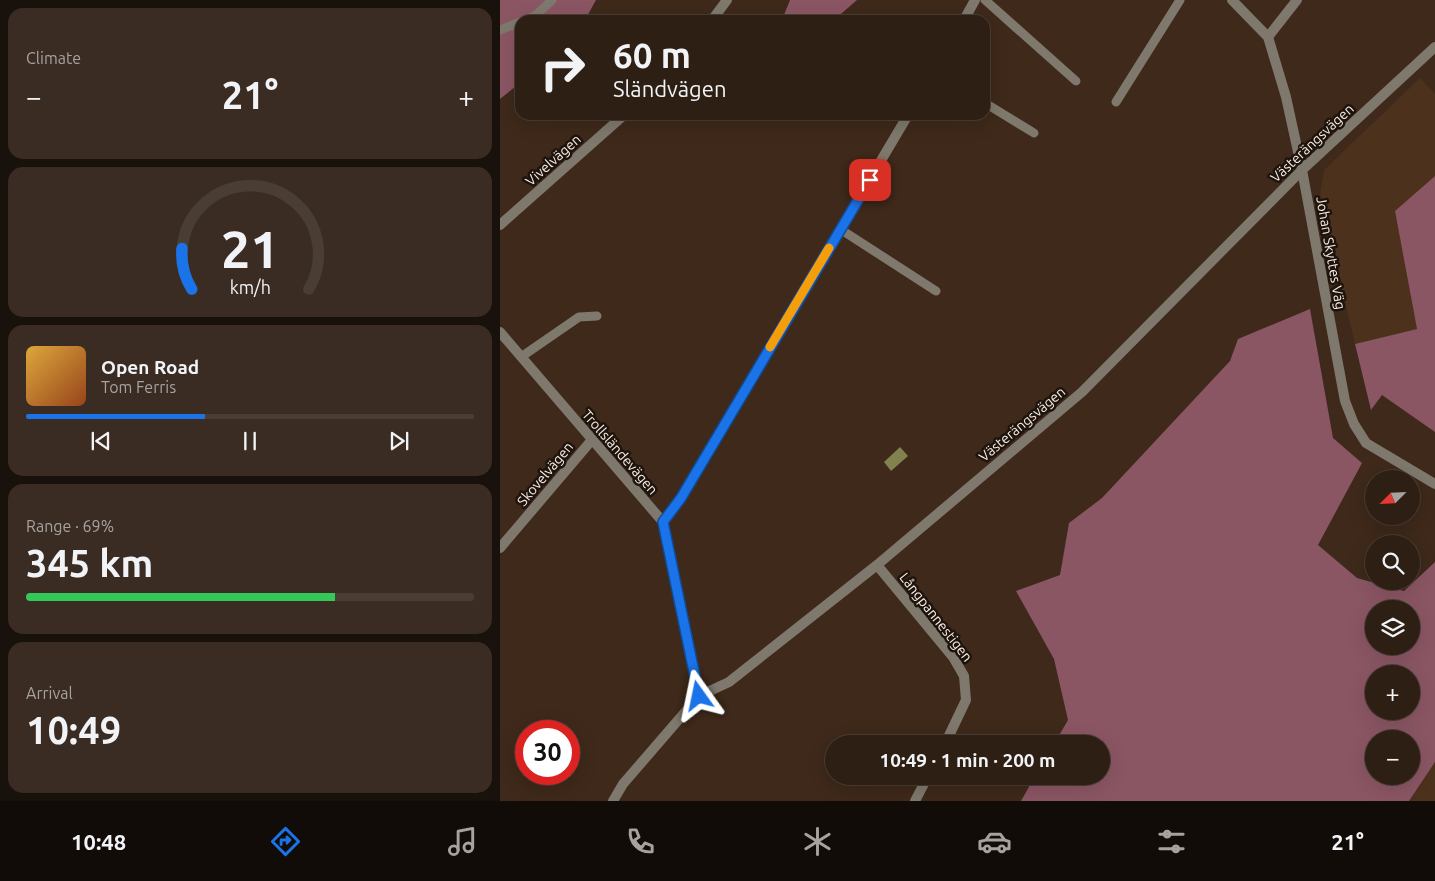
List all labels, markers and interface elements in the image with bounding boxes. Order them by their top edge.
icon: right [530,35,595,100]
text: 60 m [613,35,691,75]
text: Climate [26,49,81,67]
text: 21° [222,74,278,116]
text: Sländvägen [613,76,726,101]
text: − [26,81,42,112]
text: + [458,81,474,112]
street label: Västerängsvägen [1267,100,1357,186]
street label: Vivelvägen [522,131,584,189]
pin [849,159,891,201]
icon: arrive [856,166,884,194]
street label: Johan Skyttes Väg [1313,195,1349,311]
text: 21 [221,220,279,278]
text: km/h [229,277,271,297]
text: Open Road [101,356,199,378]
text: Tom Ferris [101,378,176,396]
street label: Västerängsvägen [976,383,1068,465]
street label: Trollsländevägen [579,406,661,498]
icon: previous [87,427,115,455]
icon: pause [236,427,264,455]
icon: next [385,427,413,455]
street label: Skovelvägen [514,439,576,509]
north arrow [1365,470,1420,525]
map controls [1365,470,1420,785]
text: Range · 69% [26,517,114,535]
button: search [1365,535,1420,590]
text: 345 km [26,542,153,584]
street label: Långpannestigen [896,569,976,665]
button: layers [1365,600,1420,655]
button: + [1365,665,1420,720]
position arrow [672,669,724,721]
text: Arrival [26,684,73,702]
text: 10:49 [26,709,121,751]
speed limit sign: 30 [515,720,580,785]
button: − [1365,730,1420,785]
text: 10:49 · 1 min · 200 m [880,749,1055,771]
icon: directions [268,824,303,859]
icon: music [445,824,480,859]
icon: phone [623,824,658,859]
icon: climate [800,824,835,859]
icon: car [977,824,1012,859]
icon: filters [1154,824,1189,859]
text: 10:48 [71,829,126,854]
text: 21° [1331,829,1364,854]

